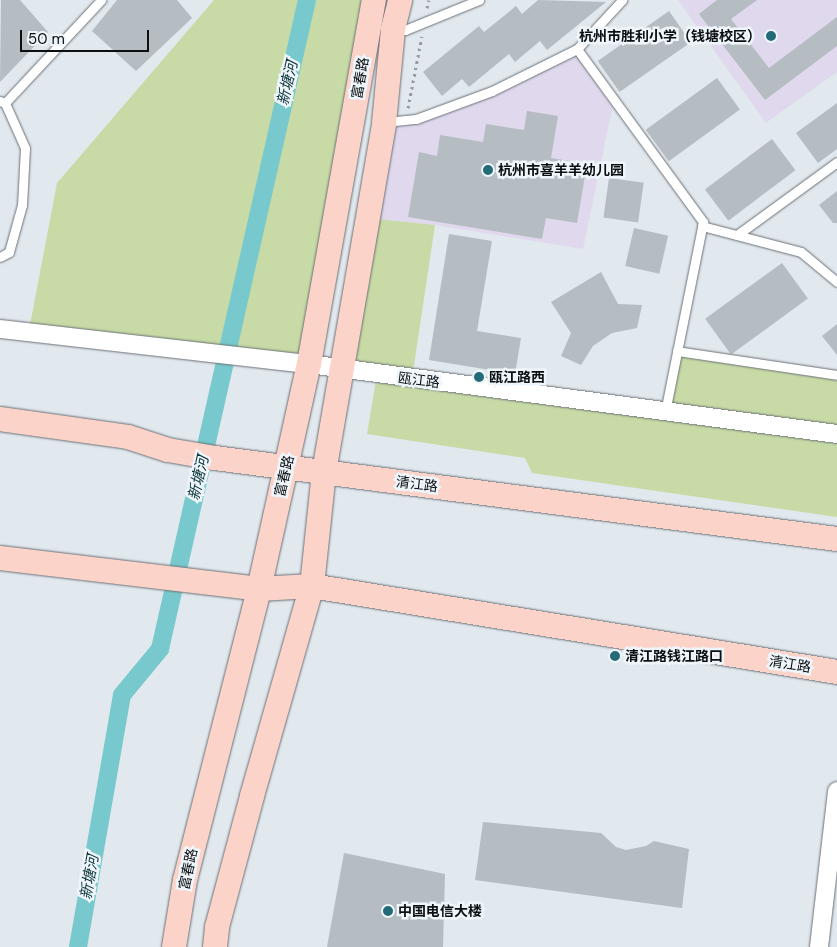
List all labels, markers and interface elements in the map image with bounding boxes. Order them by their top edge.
scale bar [22,20,151,52]
place label: 杭州市胜利小学（钱塘校区） [579,28,761,44]
text: 50 m [28,29,65,49]
marker: 杭州市胜利小学（钱塘校区） [765,30,777,42]
street label: 富春路 [348,56,372,100]
water label: 新塘河 [274,59,302,107]
place label: 杭州市喜羊羊幼儿园 [498,162,624,178]
marker: 杭州市喜羊羊幼儿园 [482,164,494,176]
street label: 瓯江路 [397,369,441,391]
place label: 瓯江路西 [489,369,545,385]
marker: 瓯江路西 [473,371,485,383]
water label: 新塘河 [185,454,213,502]
street label: 富春路 [271,454,297,498]
street label: 清江路 [395,473,439,495]
place label: 清江路钱江路口 [625,648,723,664]
marker: 清江路钱江路口 [609,650,621,662]
street label: 清江路 [768,652,812,676]
street label: 富春路 [175,847,201,891]
water label: 新塘河 [77,853,103,901]
place label: 中国电信大楼 [398,903,482,919]
marker: 中国电信大楼 [382,905,394,917]

